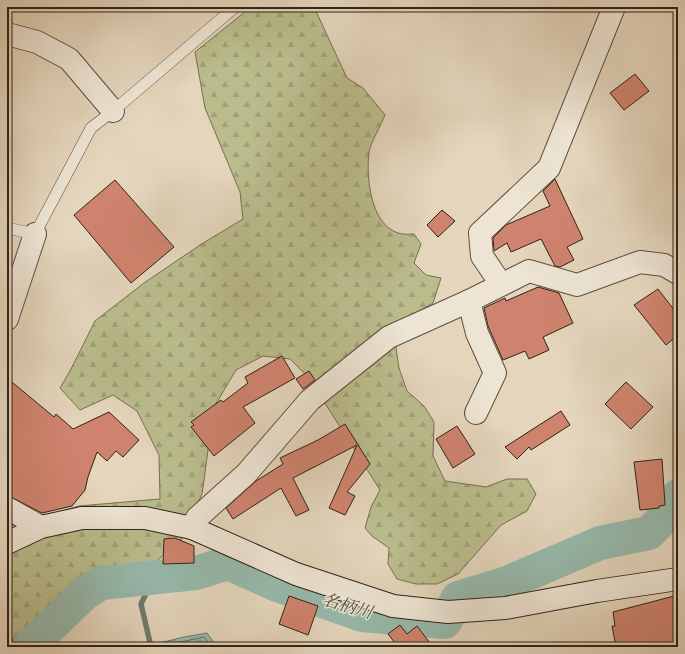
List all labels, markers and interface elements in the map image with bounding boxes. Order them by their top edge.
water label: 名柄川 [319,589,377,626]

